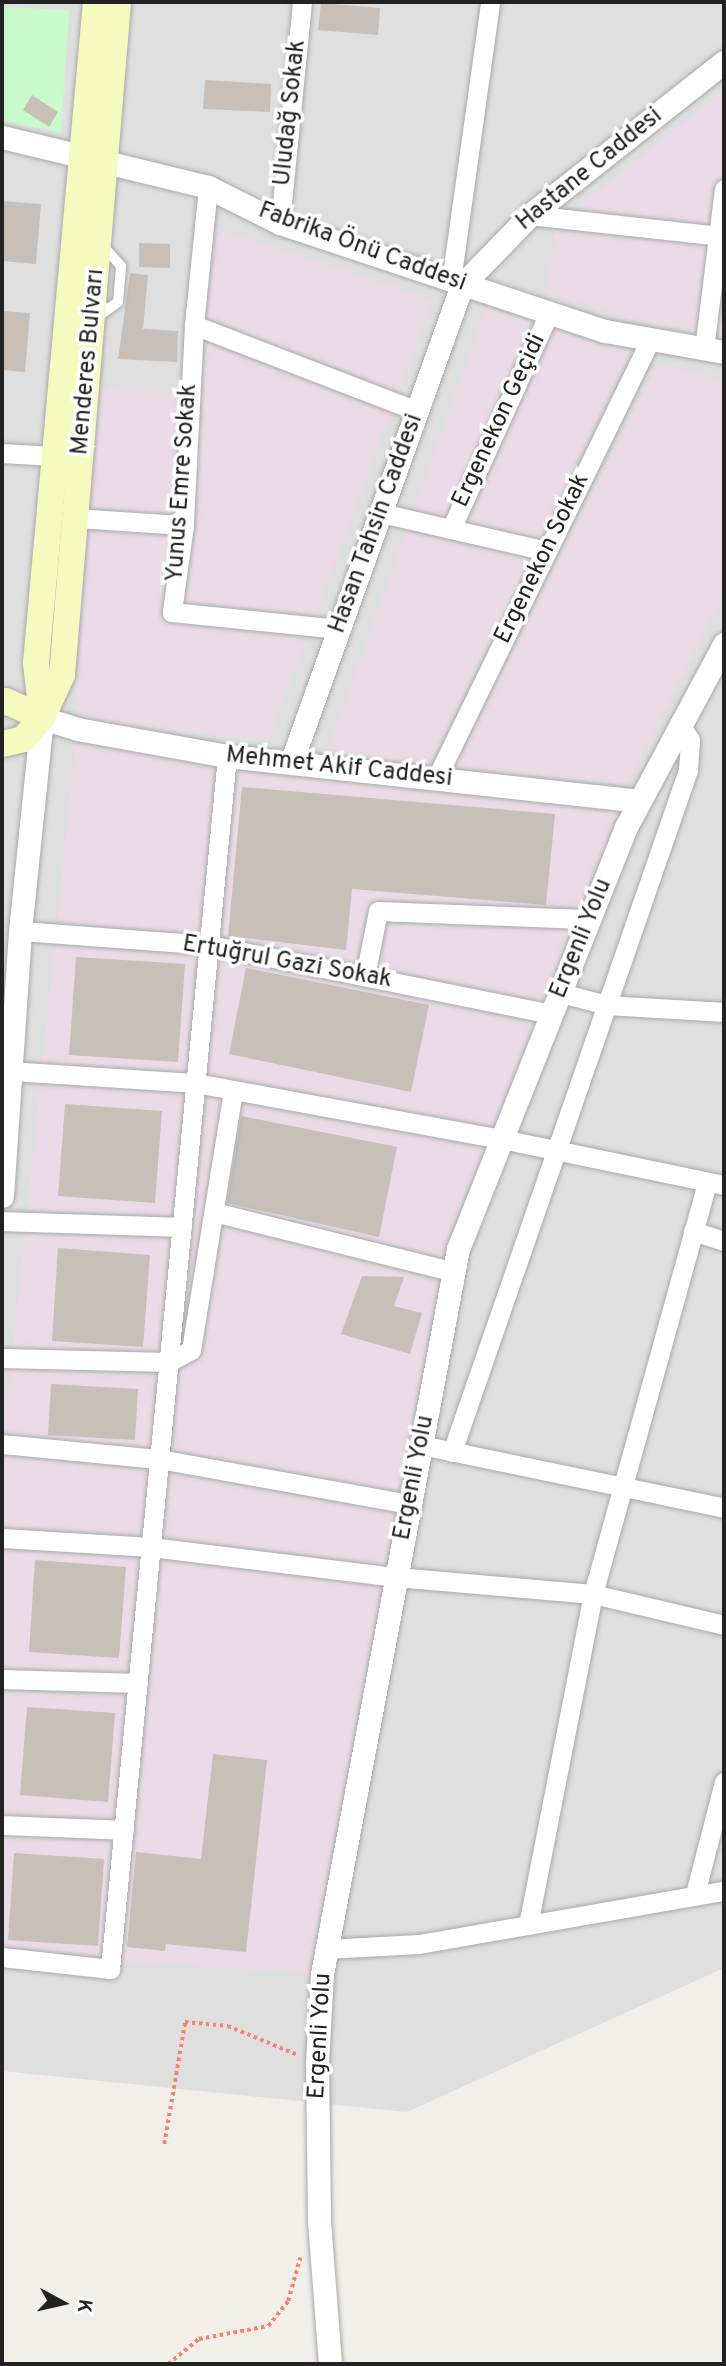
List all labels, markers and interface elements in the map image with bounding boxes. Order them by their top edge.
street label: Uludağ Sokak [269,38,313,188]
street label: Hastane Caddesi [511,102,669,238]
street label: Fabrika Önü Caddesi [254,197,470,299]
street label: Menderes Bulvarı [67,268,111,456]
street label: Ergenekon Geçidi [447,330,553,512]
street label: Yunus Emre Sokak [162,383,204,583]
street label: Hasan Tahsin Caddesi [324,410,430,638]
street label: Ergenekon Sokak [489,469,597,649]
street label: Mehmet Akif Caddesi [224,742,454,794]
street label: Ergenli Yolu [545,875,619,1003]
street label: Ertuğrul Gazi Sokak [180,930,394,996]
street label: Ergenli Yolu [389,1413,441,1543]
street label: Ergenli Yolu [303,1972,339,2100]
north arrow [28,2268,98,2338]
text: K [71,2298,97,2314]

